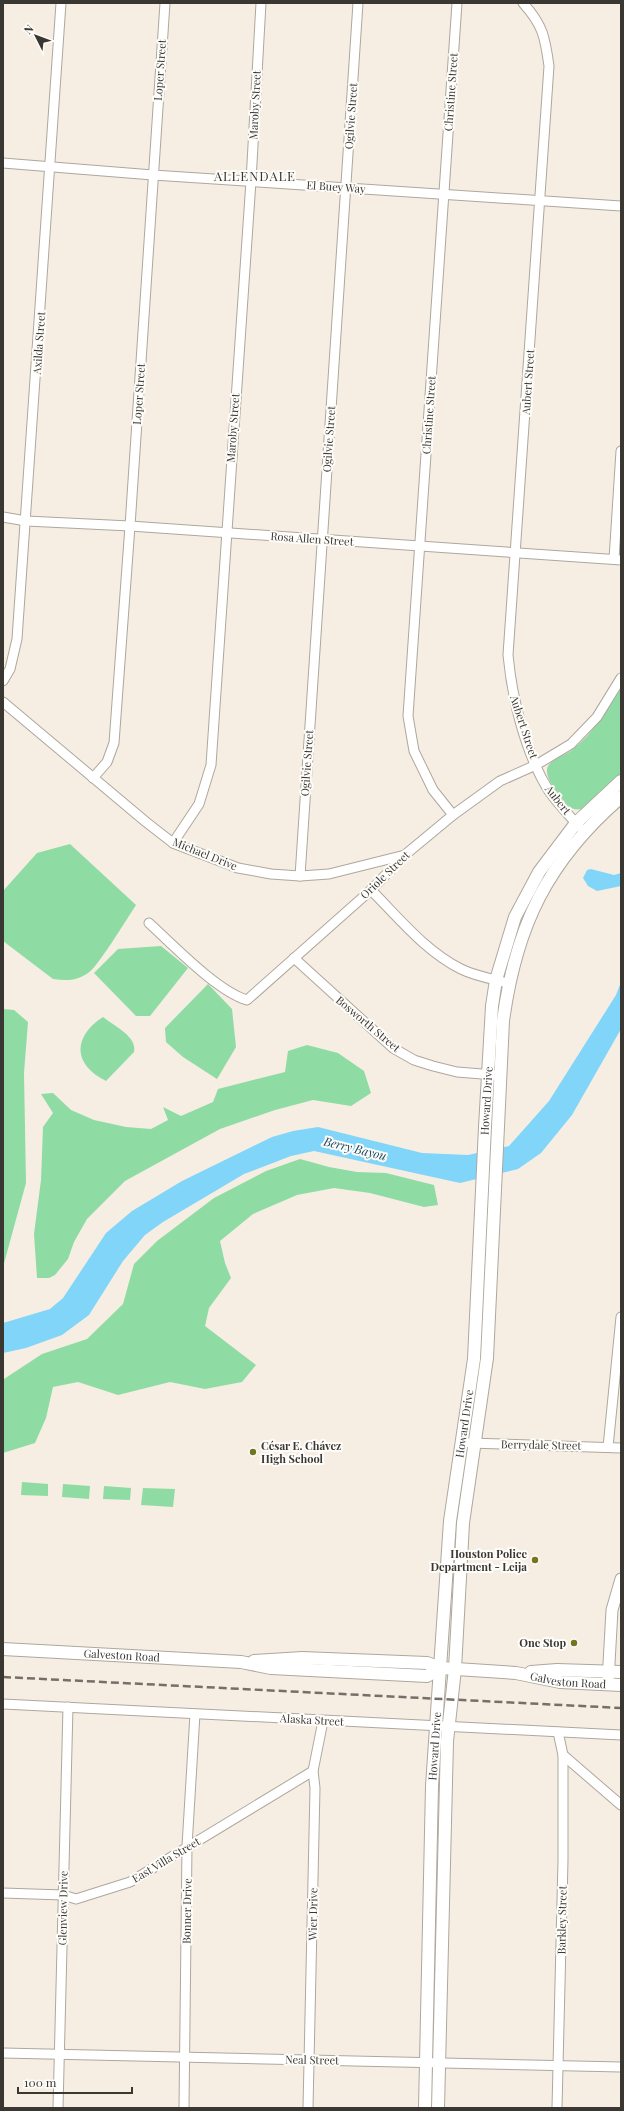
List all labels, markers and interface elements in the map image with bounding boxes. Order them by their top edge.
north arrow [16,16,56,56]
text: N [20,21,36,37]
street label: Loper Street [150,39,169,101]
street label: Christine Street [440,52,461,132]
street label: Maroby Street [245,70,264,140]
street label: Ogilvie Street [341,82,360,150]
district label: ALLENDALE [213,167,296,184]
street label: El Buey Way [306,177,367,196]
street label: Axilda Street [29,311,48,376]
street label: Aubert Street [518,349,537,416]
street label: Loper Street [129,363,148,425]
street label: Christine Street [418,375,439,455]
street label: Maroby Street [223,393,242,463]
street label: Ogilvie Street [319,405,338,473]
street label: Rosa Allen Street [270,528,354,549]
street label: Aubert Street [507,692,542,760]
street label: Ogilvie Street [297,729,316,797]
street label: Aubert [542,781,575,818]
street label: Michael Drive [171,834,240,873]
street label: Oriole Street [357,847,413,902]
street label: Bosworth Street [333,992,404,1055]
street label: Howard Drive [477,1066,496,1135]
water label: Berry Bayou [321,1132,388,1164]
street label: Howard Drive [451,1388,476,1459]
street label: Berrydale Street [501,1436,581,1453]
place label: César E. Chávez High School [261,1438,341,1466]
marker: César E. Chávez High School [248,1447,258,1457]
place label: Houston Police Department - Leija [431,1546,527,1574]
marker: Houston Police Department - Leija [530,1555,540,1565]
place label: One Stop [519,1635,566,1650]
marker: One Stop [569,1638,579,1648]
street label: Galveston Road [83,1645,161,1665]
street label: Galveston Road [529,1668,607,1691]
street label: Alaska Street [279,1710,344,1729]
street label: Howard Drive [424,1711,444,1781]
street label: East Villa Street [129,1833,203,1886]
street label: Glenview Drive [54,1870,71,1945]
street label: Bonner Drive [178,1877,195,1944]
street label: Barkley Street [553,1885,570,1954]
street label: Wier Drive [305,1887,320,1942]
street label: Neal Street [285,2052,339,2067]
scale bar [18,2069,132,2095]
text: 100 m [24,2074,57,2090]

